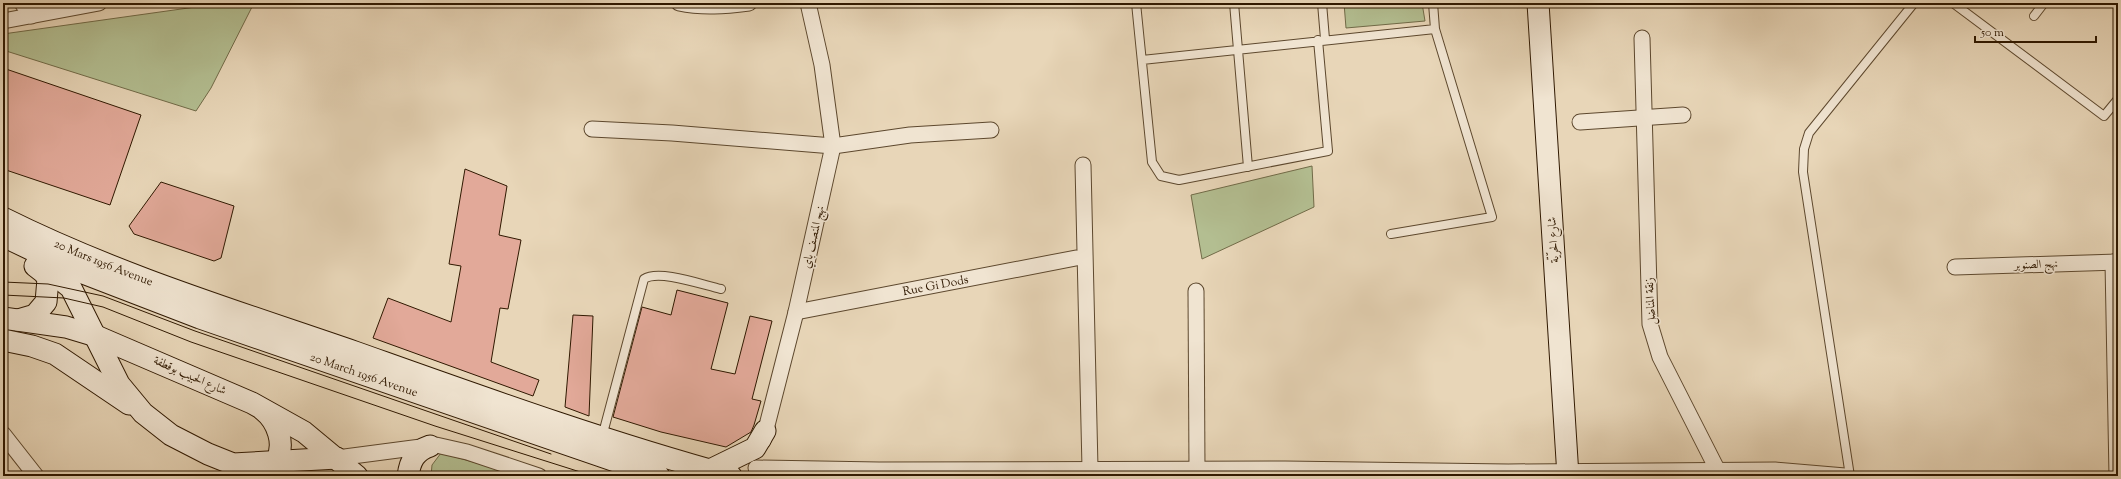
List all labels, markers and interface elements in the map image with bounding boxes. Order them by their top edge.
scale bar [1975,18,2096,44]
text: 50 m [1980,24,2004,42]
street label: نهج المنصف باي [798,204,831,271]
street label: شارع الحرّيّة [1543,216,1566,263]
street label: 20 Mars 1956 Avenue [51,235,156,291]
street label: نهج الصنوبر [2012,255,2058,276]
street label: Rue Gi Dods [901,271,970,301]
street label: زنقة المناضل [1641,277,1661,325]
street label: 20 March 1956 Avenue [307,348,421,402]
street label: شارع الحبيب بوقطفة [150,352,229,401]

